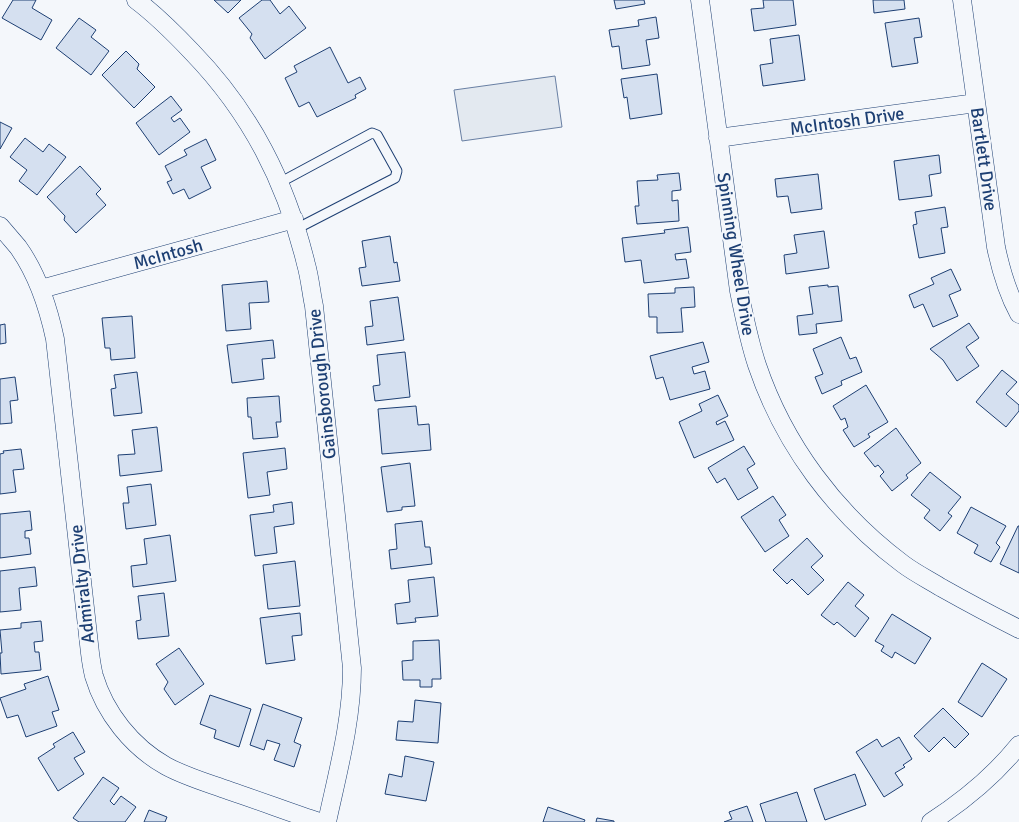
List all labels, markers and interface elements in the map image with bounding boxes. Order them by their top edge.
street label: McIntosh Drive [788,102,906,140]
street label: Bartlett Drive [966,106,1002,212]
street label: Spinning Wheel Drive [712,171,760,337]
street label: McIntosh [131,234,205,274]
street label: Gainsborough Drive [303,308,341,460]
street label: Admiralty Drive [65,524,99,644]

